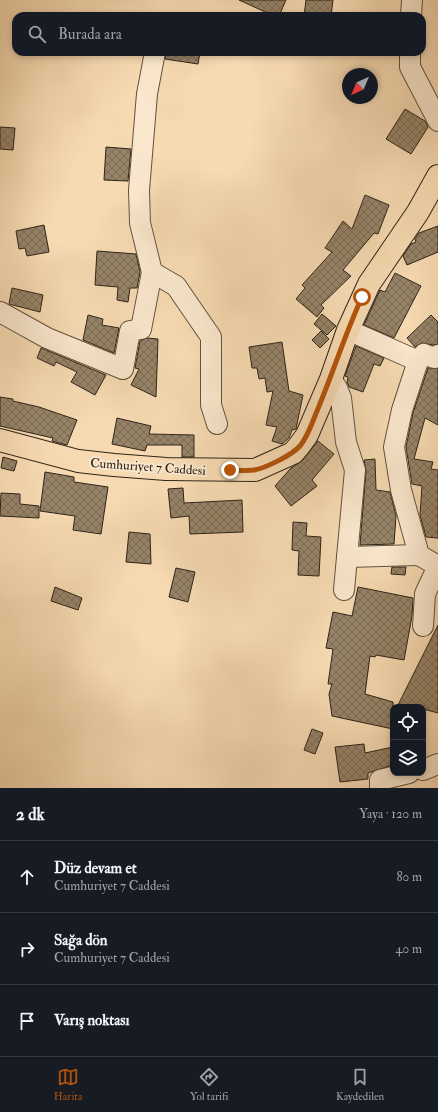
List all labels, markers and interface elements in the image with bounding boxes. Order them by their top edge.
search box [12,12,426,56]
icon: search [26,23,48,45]
text: Burada ara [58,25,122,44]
north arrow [342,68,378,104]
route start [353,288,371,306]
street label: Cumhuriyet 7 Caddesi [90,455,207,480]
route end [221,461,239,479]
map controls [390,704,426,776]
button: locate [390,704,426,740]
button: layers [390,740,426,776]
text: 2 dk [16,804,45,825]
text: Yaya · 120 m [359,806,422,822]
text: Düz devam et [54,859,137,878]
icon: ahead [16,866,38,888]
text: 80 m [396,869,422,885]
text: Cumhuriyet 7 Caddesi [54,878,170,894]
text: Sağa dön [54,931,108,950]
icon: right [16,938,38,960]
text: 40 m [396,941,422,957]
text: Cumhuriyet 7 Caddesi [54,950,170,966]
icon: arrive [16,1010,38,1032]
text: Varış noktası [54,1011,129,1030]
tab: Harita [54,1066,82,1103]
tab: Yol tarifi [190,1066,228,1103]
tab: Kaydedilen [336,1066,384,1103]

